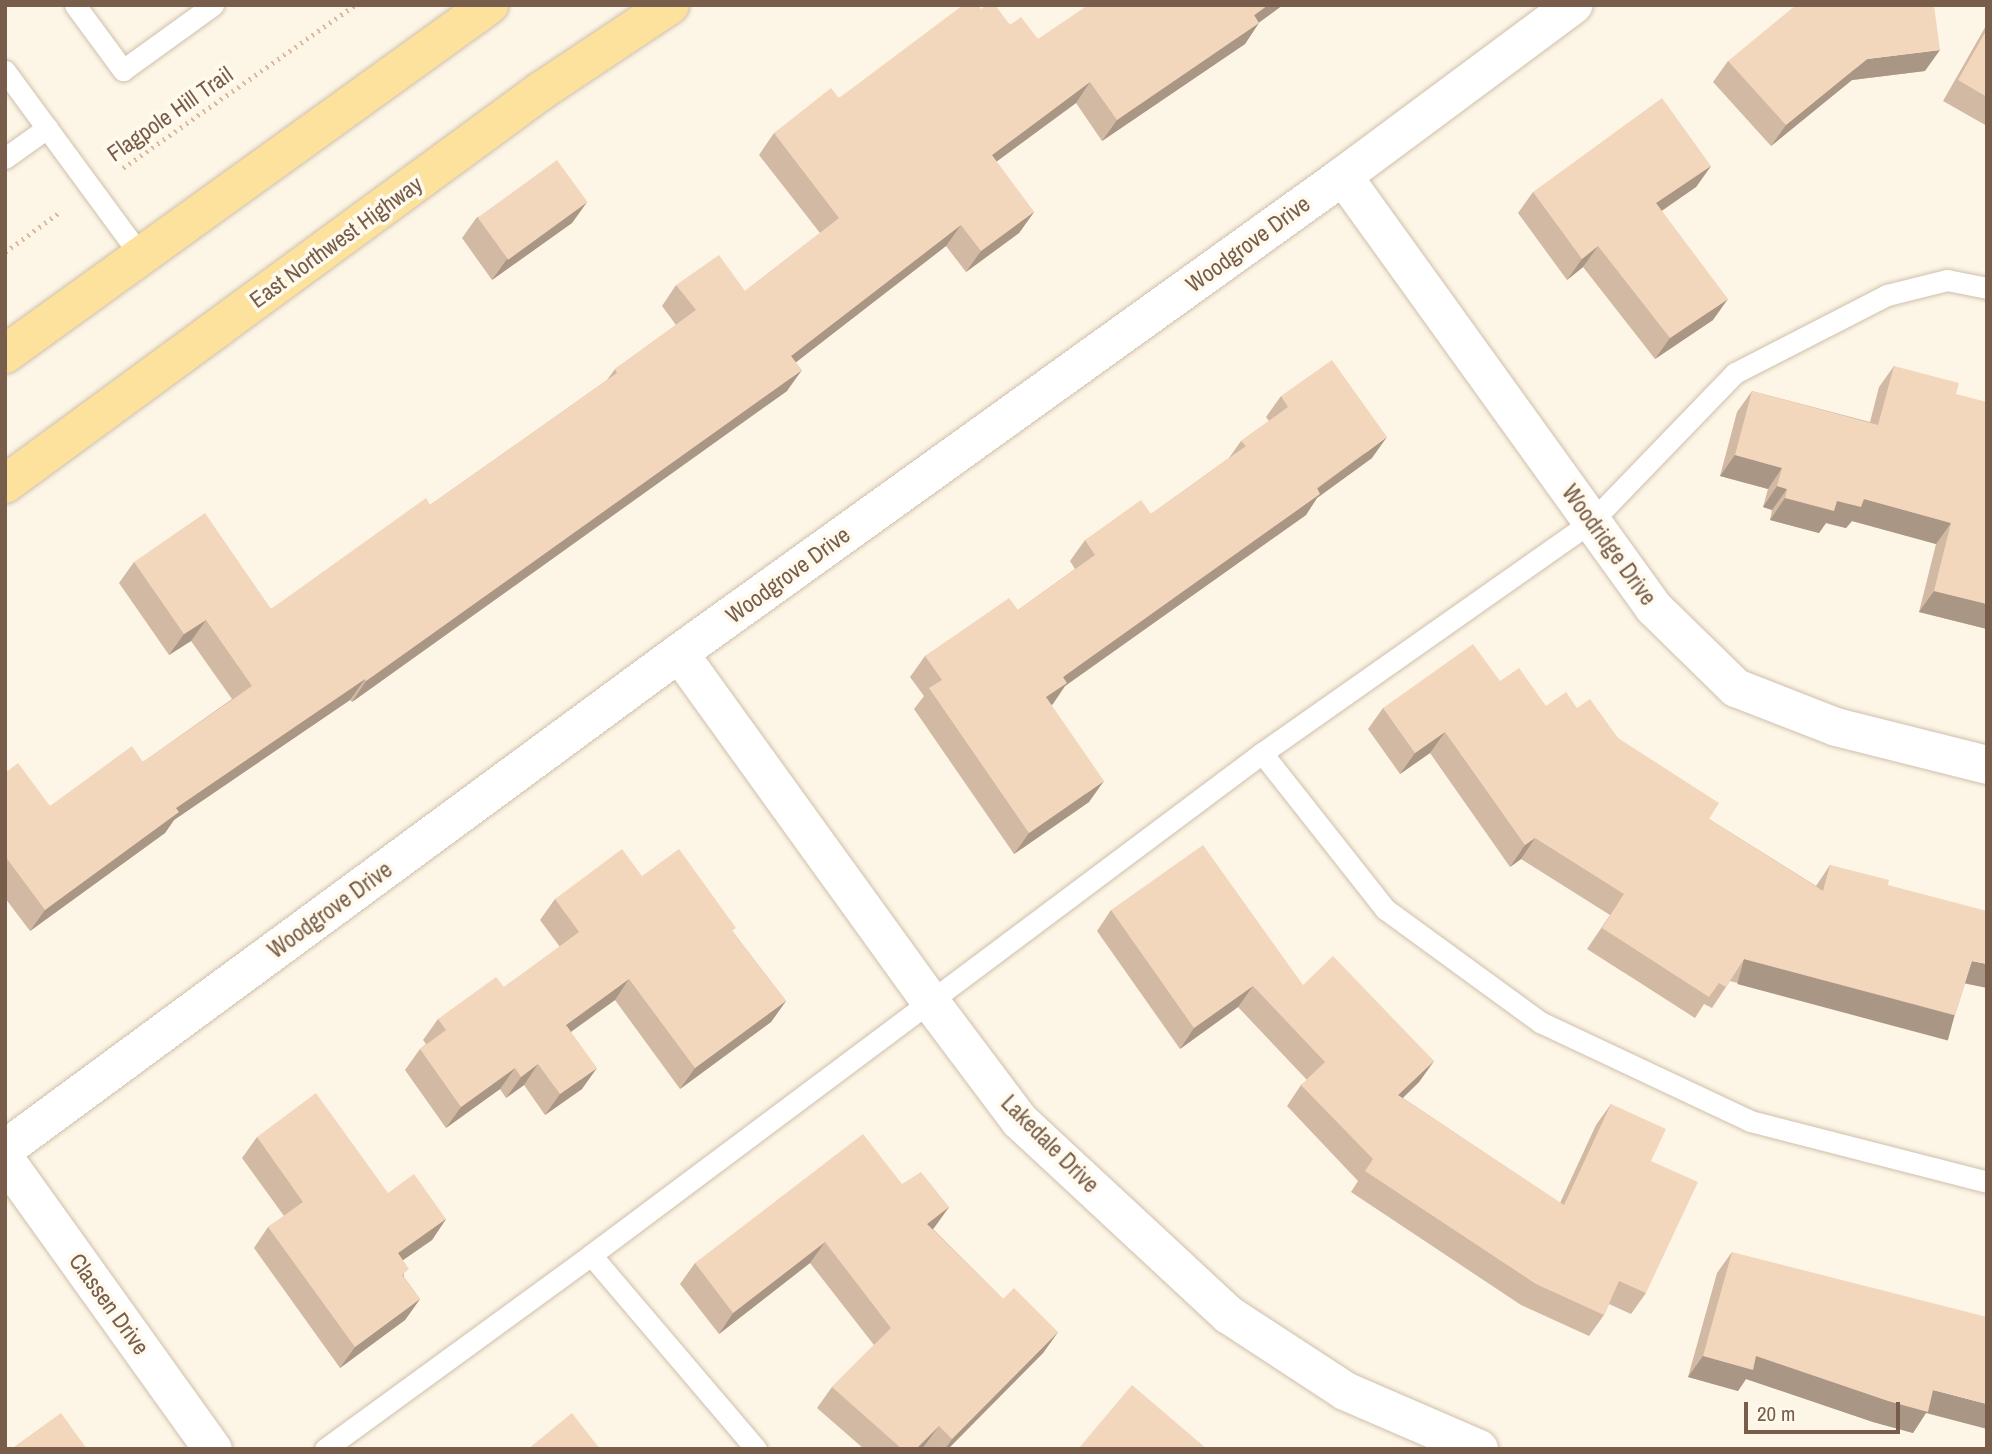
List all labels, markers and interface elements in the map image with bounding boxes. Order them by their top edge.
street label: Flagpole Hill Trail [102,61,238,167]
street label: East Northwest Highway [244,170,428,314]
street label: Woodgrove Drive [1181,190,1315,298]
street label: Woodridge Drive [1556,479,1662,611]
street label: Woodgrove Drive [721,521,855,629]
street label: Woodgrove Drive [263,856,397,964]
street label: Lakedale Drive [995,1089,1105,1199]
street label: Classen Drive [63,1248,155,1360]
scale bar [1747,1388,1903,1432]
text: 20 m [1757,1399,1795,1428]

